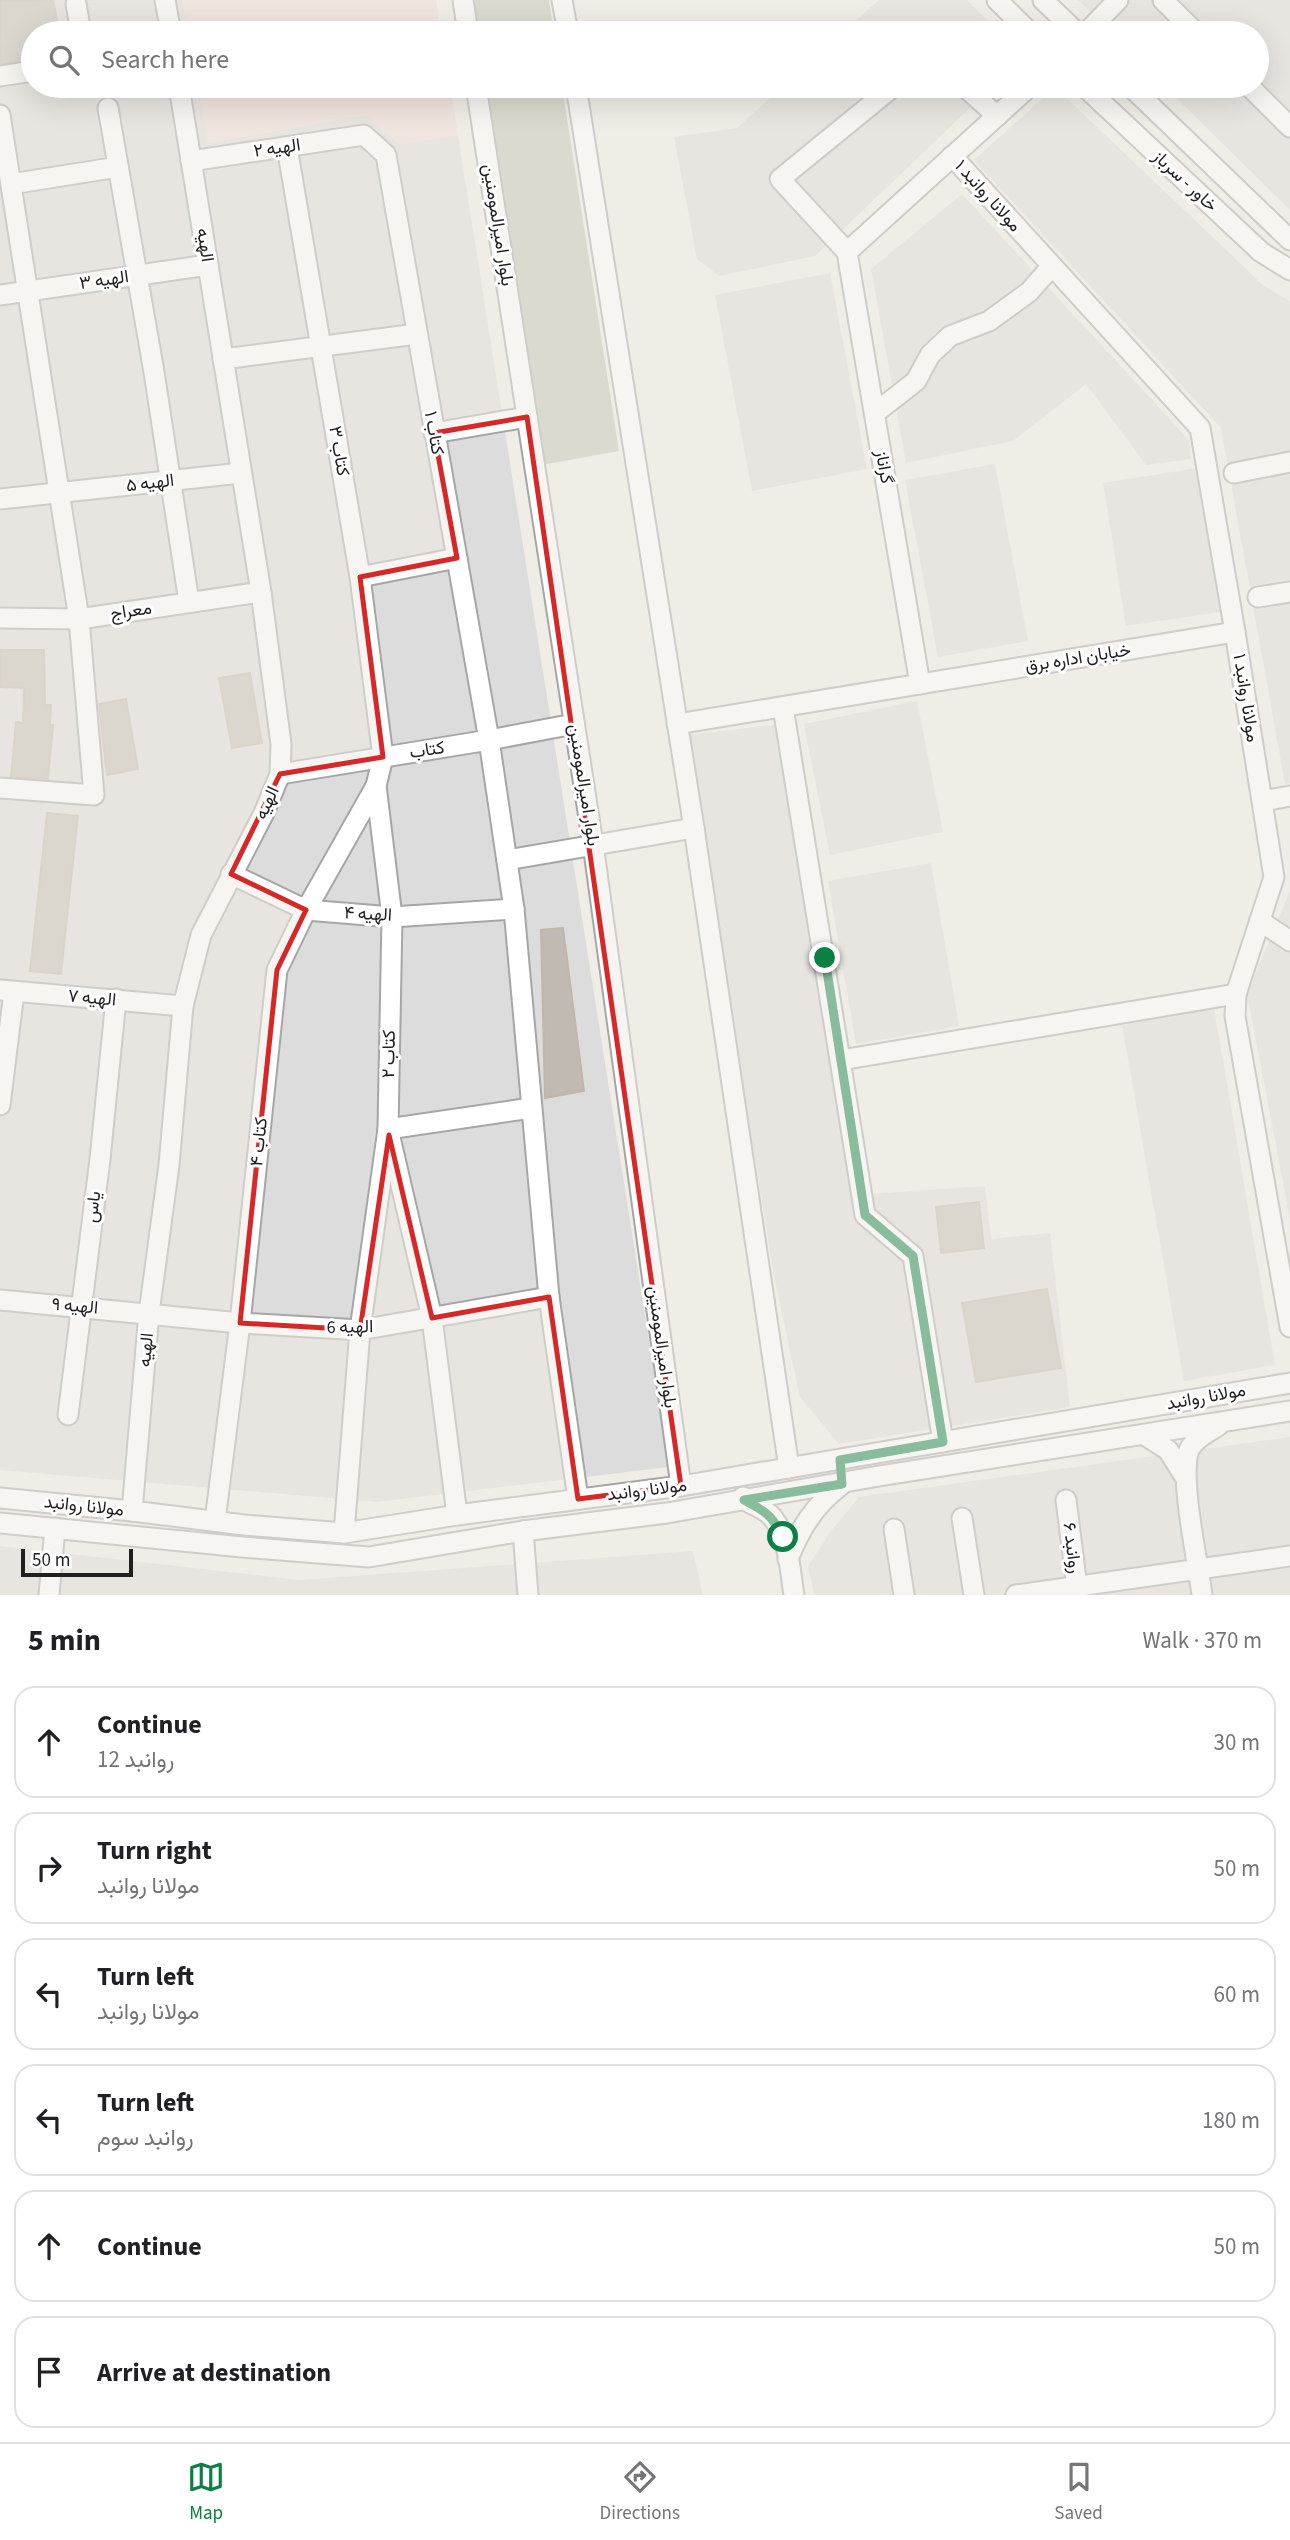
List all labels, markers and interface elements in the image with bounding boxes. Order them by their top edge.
search box [21,21,1269,98]
icon: search [45,41,83,79]
text: Search here [101,41,229,78]
street label: الهیه ۲ [252,132,302,164]
street label: خاور - سرباز [1146,144,1223,218]
street label: مولانا روانبد ۱ [949,155,1027,237]
street label: بلوار امیرالمومنین [476,162,520,288]
street label: الهیه [190,226,220,264]
street label: الهیه ۳ [78,264,130,296]
street label: کتاب ۱ [418,409,450,457]
street label: کتاب ۳ [322,424,356,478]
street label: گراناز [869,447,899,486]
street label: الهیه ۵ [124,468,176,498]
street label: معراج [108,595,154,627]
street label: خیابان اداره برق [1023,637,1133,679]
street label: مولانا روانبد ۱ [1227,652,1265,744]
street label: بلوار امیرالمومنین [562,722,606,848]
street label: کتاب [408,735,446,765]
street label: الهیه [248,782,286,824]
street label: الهیه ۴ [343,900,393,928]
route end [809,942,840,973]
street label: الهیه ۷ [67,983,117,1013]
street label: کتاب ۲ [376,1030,402,1078]
street label: کتاب ۴ [244,1116,274,1168]
street label: یاس [79,1190,107,1224]
street label: بلوار امیرالمومنین [641,1284,683,1410]
street label: الهیه ۹ [51,1292,99,1320]
street label: الهیه 6 [326,1314,374,1340]
street label: الهیه [132,1332,160,1368]
street label: مولانا روانبد [1164,1378,1248,1416]
street label: مولانا روانبد [606,1473,688,1507]
street label: مولانا روانبد [43,1489,125,1523]
route start [767,1521,798,1552]
street label: روانبد ۶ [1056,1521,1088,1575]
scale bar [21,1546,133,1578]
text: 50 m [32,1547,70,1574]
text: 5 min [28,1619,101,1662]
text: Walk · 370 m [1143,1624,1262,1657]
text: Continue [97,1706,202,1743]
icon: ahead [30,1723,68,1761]
text: 30 m [1213,1726,1260,1759]
text: روانبد 12 [97,1743,174,1776]
text: Turn right [97,1832,212,1869]
icon: right [30,1849,68,1887]
text: 50 m [1213,1852,1260,1885]
text: مولانا روانبد [97,1869,200,1902]
text: Turn left [97,1958,194,1995]
icon: left [30,1975,68,2013]
text: 60 m [1213,1978,1260,2011]
text: مولانا روانبد [97,1995,200,2028]
text: Turn left [97,2084,194,2121]
icon: left [30,2101,68,2139]
text: 180 m [1202,2104,1260,2137]
text: روانبد سوم [97,2121,194,2154]
icon: ahead [30,2227,68,2265]
text: Continue [97,2228,202,2265]
text: 50 m [1213,2230,1260,2263]
icon: arrive [30,2353,68,2391]
text: Arrive at destination [97,2354,331,2391]
tab: Map [187,2458,225,2527]
tab: Directions [600,2458,680,2527]
tab: Saved [1054,2458,1103,2527]

